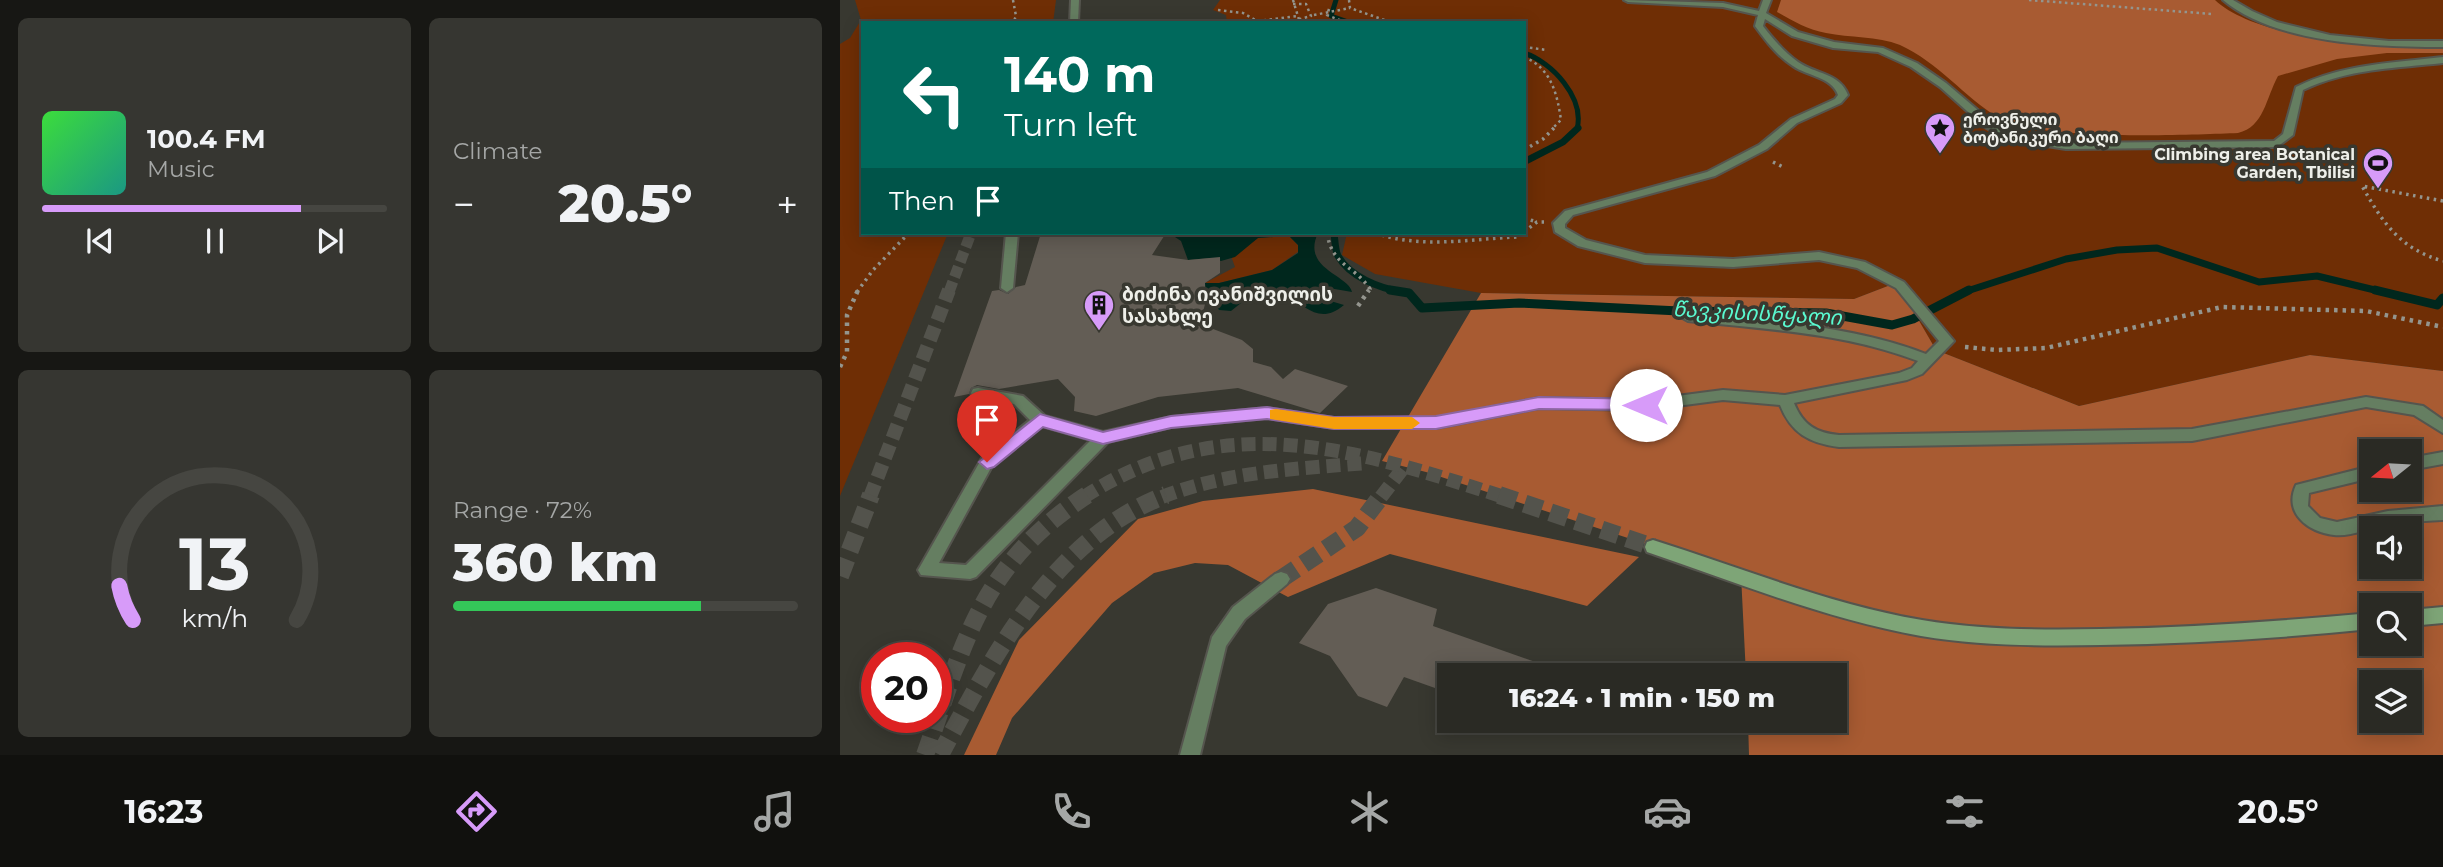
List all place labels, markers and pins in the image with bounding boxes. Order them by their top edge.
place label: ეროვნული ბოტანიკური ბაღი [1963,110,2119,148]
place icon: ეროვნული ბოტანიკური ბაღი [1923,111,1957,155]
place label: Climbing area Botanical Garden, Tbilisi [2154,145,2355,182]
sports icon: Climbing area Botanical Garden, Tbilisi [2361,146,2395,190]
place label: ბიძინა ივანიშვილის სასახლე [1122,283,1333,328]
building icon: ბიძინა ივანიშვილის სასახლე [1082,288,1116,332]
pin [957,390,1017,462]

